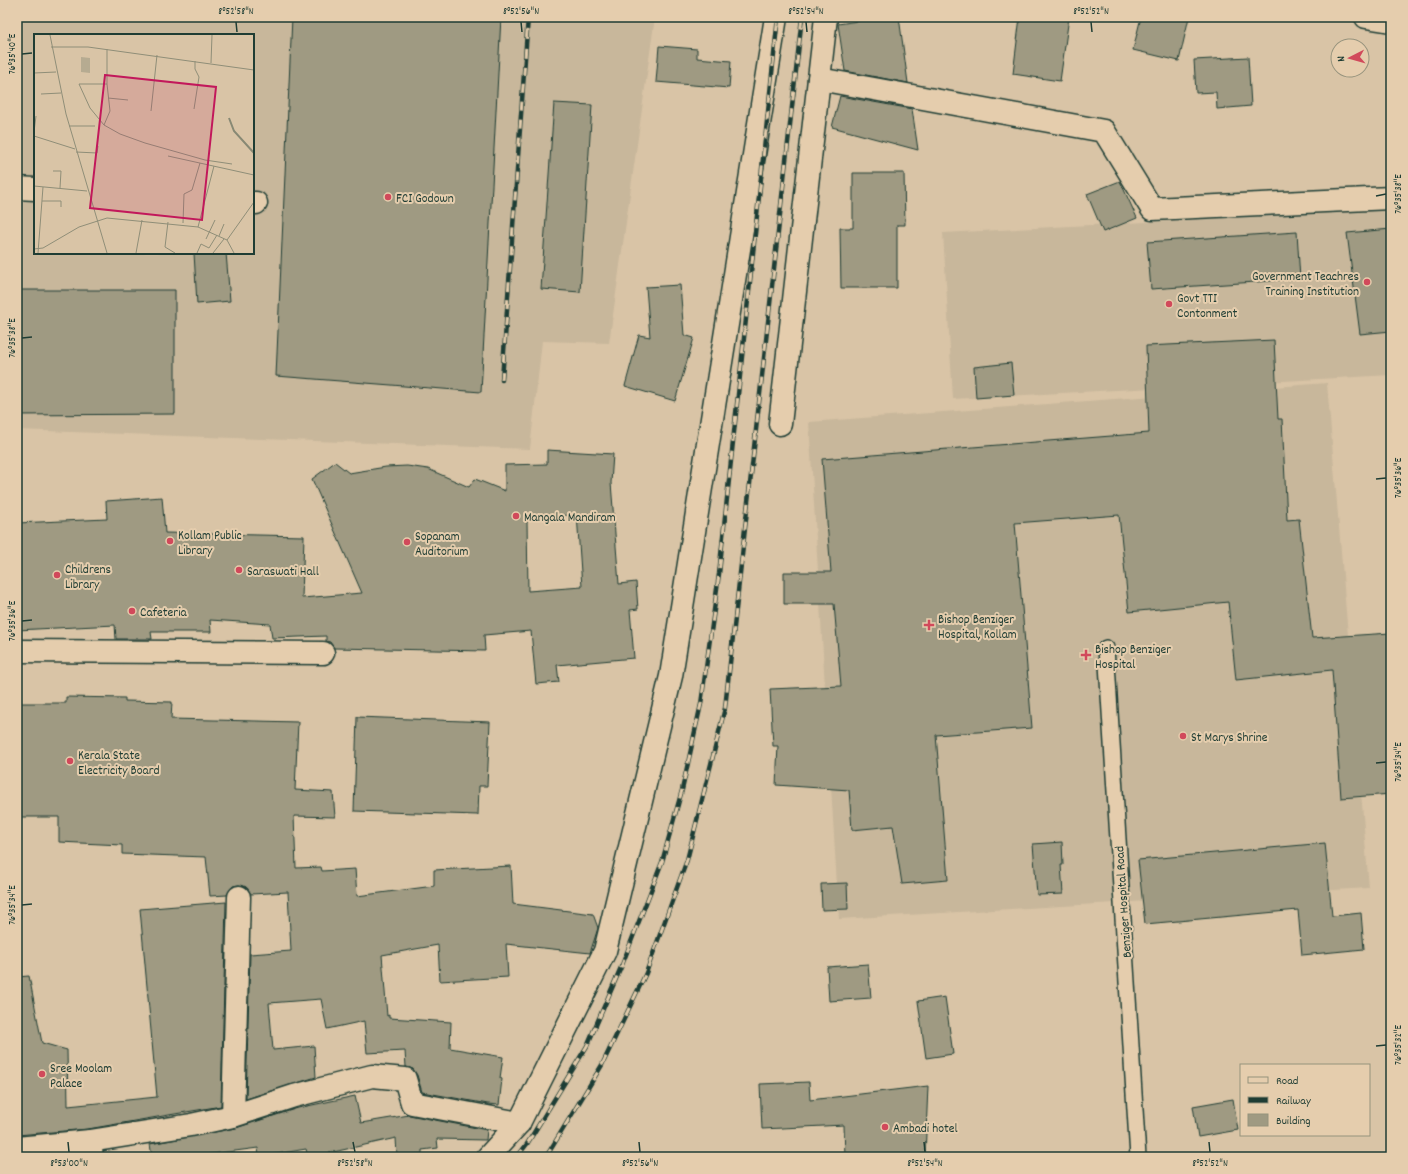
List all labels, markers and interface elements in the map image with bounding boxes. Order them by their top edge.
text: 8°52'58"N [218,5,254,19]
text: 8°52'56"N [503,5,539,19]
text: 8°52'54"N [788,5,824,19]
text: 8°52'52"N [1073,5,1109,19]
text: 76°35'40"E [6,33,20,74]
inset map [34,34,254,254]
north arrow [1330,38,1370,78]
text: N [1334,55,1350,62]
text: 76°35'38"E [1392,174,1406,214]
place label: FCI Godown [396,190,454,209]
marker: FCI Godown [383,192,393,202]
place label: Government Teachres Training Institution [1252,268,1359,302]
marker: Government Teachres Training Institution [1362,277,1372,287]
place label: Govt TTI Contonment [1177,290,1237,324]
marker: Govt TTI Contonment [1164,299,1174,309]
text: 76°35'38"E [6,318,20,358]
text: 76°35'36"E [1392,457,1406,498]
place label: Mangala Mandiram [524,509,616,528]
marker: Mangala Mandiram [511,511,521,521]
place label: Kollam Public Library [178,527,242,561]
place label: Sopanam Auditorium [415,528,469,562]
marker: Kollam Public Library [165,536,175,546]
marker: Sopanam Auditorium [402,537,412,547]
place label: Childrens Library [65,561,111,595]
place label: Saraswati Hall [247,563,319,582]
marker: Saraswati Hall [234,565,244,575]
marker: Childrens Library [52,570,62,580]
text: 76°35'36"E [6,600,20,641]
place label: Cafeteria [140,604,188,623]
marker: Cafeteria [127,606,137,616]
place label: Bishop Benziger Hospital, Kollam [938,611,1017,645]
marker: Bishop Benziger Hospital, Kollam [923,619,935,631]
place label: Bishop Benziger Hospital [1095,641,1171,675]
marker: Bishop Benziger Hospital [1080,649,1092,661]
place label: St Marys Shrine [1191,729,1268,748]
marker: St Marys Shrine [1178,731,1188,741]
text: 76°35'34"E [1392,742,1406,782]
place label: Kerala State Electricity Board [78,747,160,781]
marker: Kerala State Electricity Board [65,756,75,766]
street label: Benziger Hospital Road [1111,845,1138,958]
text: 76°35'34"E [6,885,20,925]
text: 76°35'32"E [1392,1025,1406,1065]
place label: Sree Moolam Palace [50,1060,112,1094]
legend [1240,1064,1370,1136]
marker: Sree Moolam Palace [37,1069,47,1079]
text: Road [1276,1073,1298,1090]
text: Railway [1276,1093,1312,1110]
text: Building [1276,1113,1311,1130]
place label: Ambadi hotel [893,1120,958,1139]
marker: Ambadi hotel [880,1122,890,1132]
text: 8°53'00"N [50,1157,88,1171]
text: 8°52'58"N [337,1157,373,1171]
text: 8°52'56"N [622,1157,658,1171]
text: 8°52'54"N [907,1157,943,1171]
text: 8°52'52"N [1192,1157,1228,1171]

